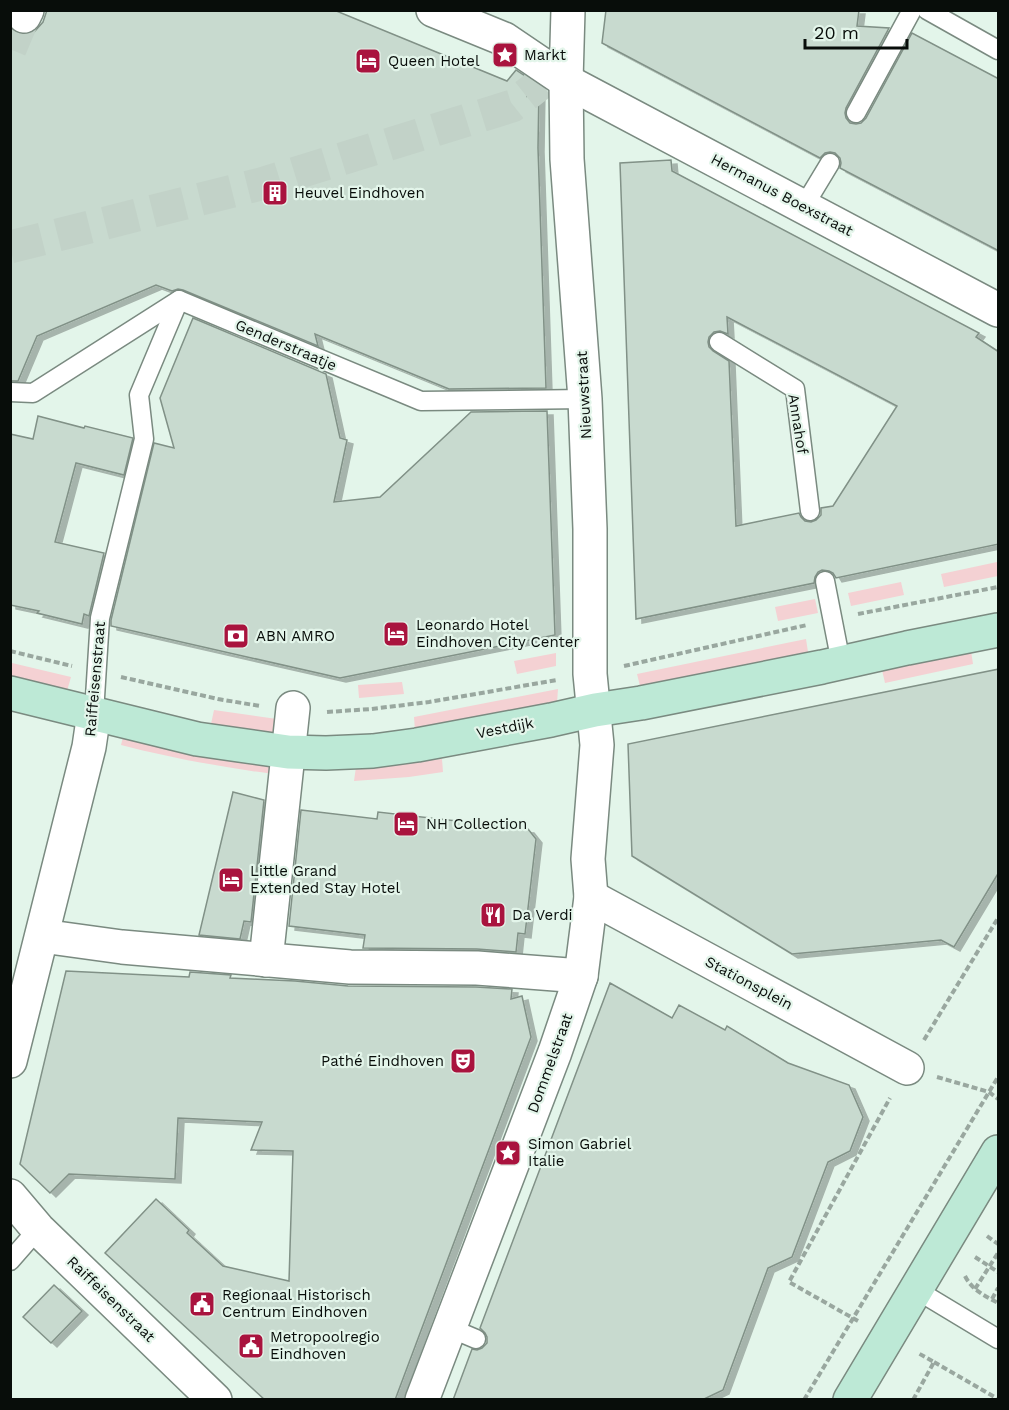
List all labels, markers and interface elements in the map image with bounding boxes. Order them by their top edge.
scale bar [805,12,907,50]
text: 20 m [814,22,859,43]
place icon: Markt [490,40,520,70]
hotel icon: Queen Hotel [353,46,383,76]
place label: Markt [524,46,567,64]
place label: Queen Hotel [388,52,480,70]
street label: Hermanus Boexstraat [708,150,857,240]
building icon: Heuvel Eindhoven [260,178,290,208]
place label: Heuvel Eindhoven [294,184,425,202]
street label: Genderstraatje [233,316,339,374]
street label: Nieuwstraat [573,350,595,440]
street label: Annahof [784,392,812,456]
place label: Leonardo Hotel Eindhoven City Center [416,616,580,651]
hotel icon: Leonardo Hotel Eindhoven City Center [381,619,411,649]
street label: Raiffeisenstraat [81,620,109,737]
bank icon: ABN AMRO [221,621,251,651]
place label: ABN AMRO [256,627,335,645]
street label: Vestdijk [475,714,536,742]
hotel icon: NH Collection [391,809,421,839]
place label: NH Collection [426,815,527,833]
place label: Little Grand Extended Stay Hotel [250,862,401,897]
hotel icon: Little Grand Extended Stay Hotel [216,865,246,895]
restaurant icon: Da Verdi [478,900,508,930]
place label: Da Verdi [512,906,573,924]
street label: Stationsplein [702,952,796,1014]
street label: Dommelstraat [524,1010,577,1115]
theatre icon: Pathé Eindhoven [448,1046,478,1076]
place label: Pathé Eindhoven [321,1052,444,1070]
place label: Simon Gabriel Italie [528,1135,632,1170]
place icon: Simon Gabriel Italie [493,1138,523,1168]
street label: Raiffeisenstraat [63,1252,159,1346]
place label: Regionaal Historisch Centrum Eindhoven [222,1286,371,1321]
public building icon: Regionaal Historisch Centrum Eindhoven [187,1289,217,1319]
place label: Metropoolregio Eindhoven [270,1328,380,1363]
public building icon: Metropoolregio Eindhoven [236,1331,266,1361]

